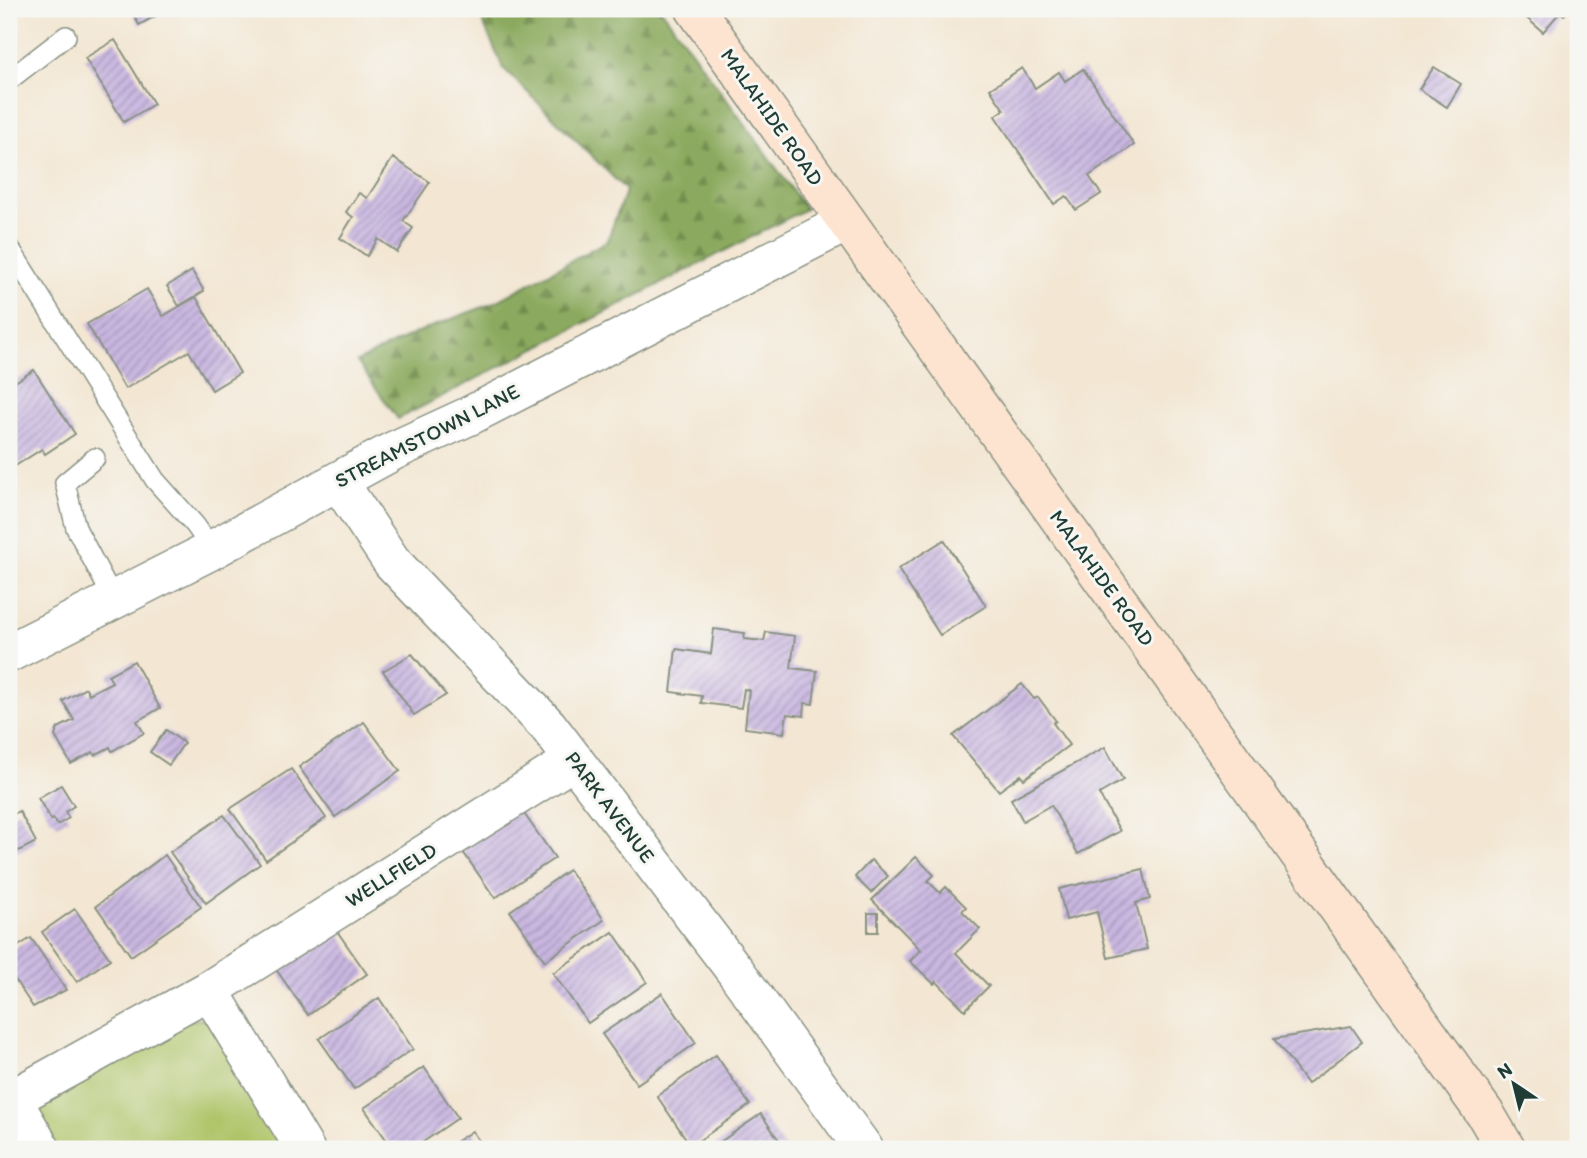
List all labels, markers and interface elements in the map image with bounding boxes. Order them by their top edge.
street label: MALAHIDE ROAD [716,43,829,190]
street label: STREAMSTOWN LANE [330,378,523,493]
street label: MALAHIDE ROAD [1045,505,1160,651]
street label: PARK AVENUE [560,746,661,868]
street label: WELLFIELD [340,837,441,913]
north arrow [1478,1050,1548,1120]
text: N [1493,1057,1516,1084]

